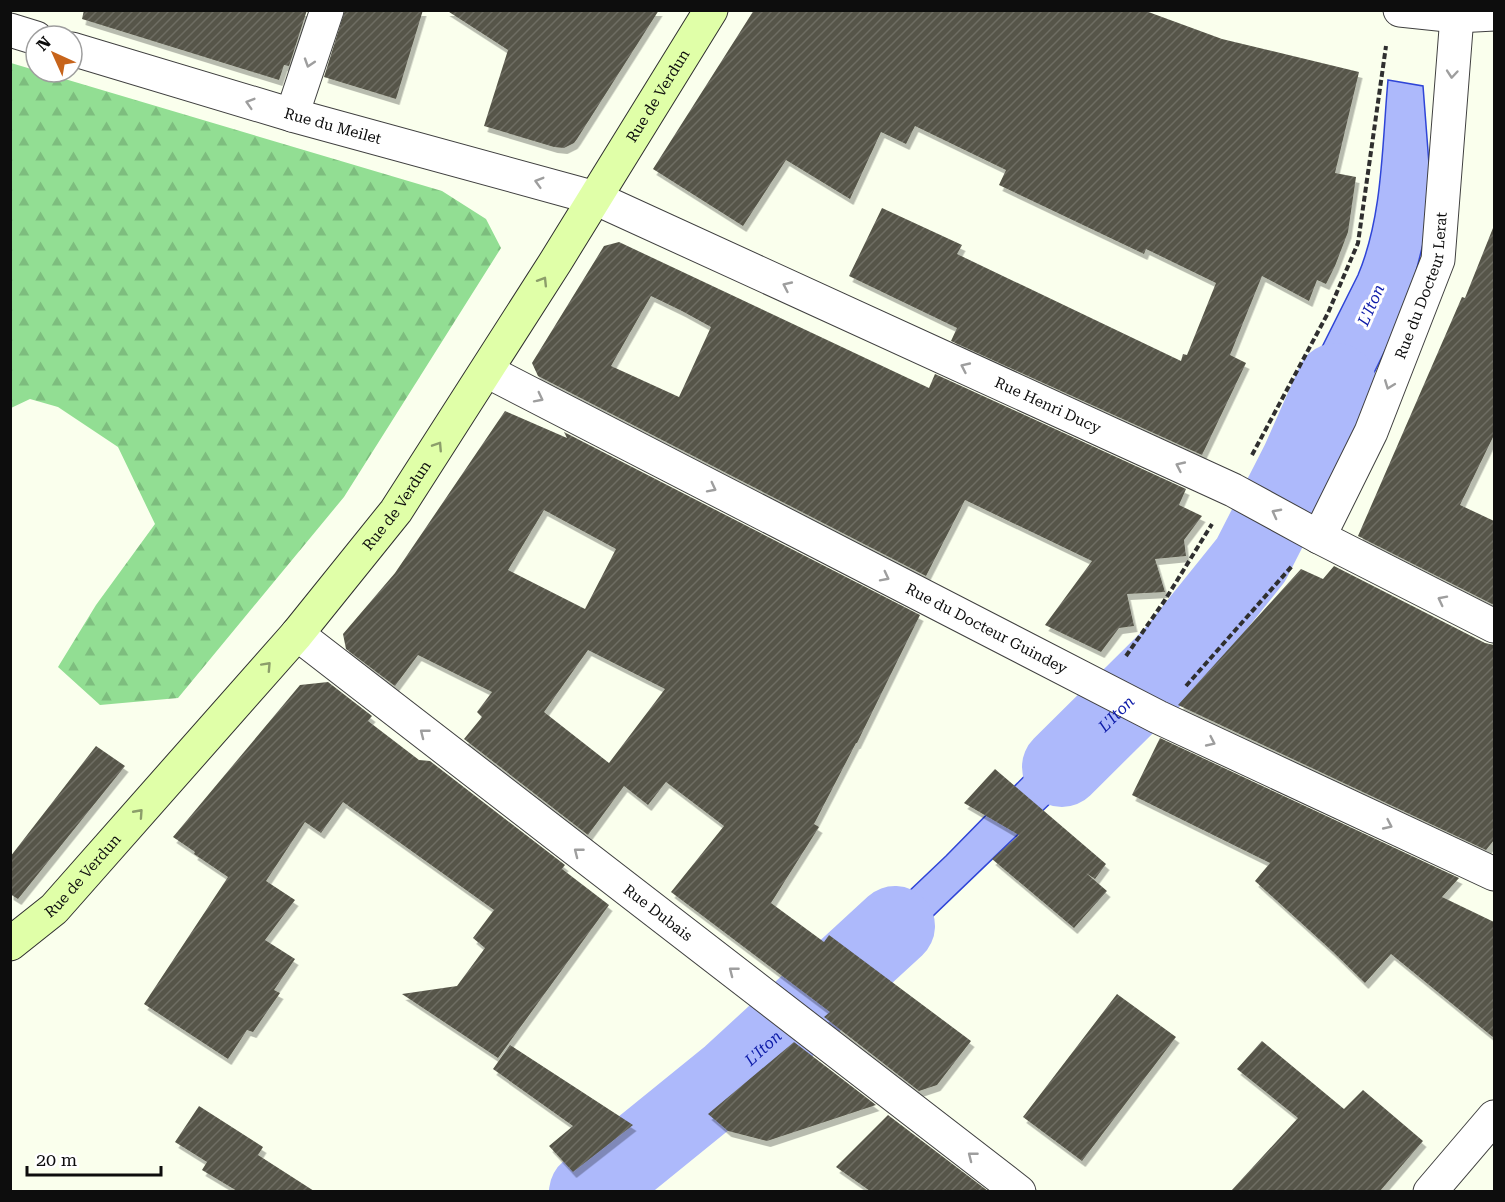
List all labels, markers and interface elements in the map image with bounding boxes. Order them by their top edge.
north arrow [24,24,84,84]
text: N [33,33,55,55]
street label: Rue de Verdun [623,46,694,146]
one-way arrow [304,57,317,68]
one-way arrow [1446,69,1459,78]
one-way arrow [245,98,256,110]
street label: Rue du Meilet [282,104,384,148]
one-way arrow [534,177,545,189]
street label: Rue du Docteur Lerat [1391,211,1451,362]
one-way arrow [536,277,547,288]
one-way arrow [783,281,794,293]
water label: L'Iton [1353,281,1388,329]
one-way arrow [960,362,971,374]
street label: Rue Henri Ducy [992,373,1104,437]
one-way arrow [1384,379,1396,390]
one-way arrow [532,391,543,403]
one-way arrow [431,441,442,452]
street label: Rue de Verdun [359,457,435,554]
one-way arrow [1176,461,1187,473]
one-way arrow [706,480,717,492]
one-way arrow [1272,509,1282,520]
one-way arrow [879,570,890,581]
street label: Rue du Docteur Guindey [903,580,1070,678]
one-way arrow [1438,596,1449,607]
one-way arrow [260,662,271,672]
water label: L'Iton [1093,692,1138,736]
one-way arrow [420,730,431,741]
one-way arrow [1204,735,1215,747]
one-way arrow [132,809,143,820]
one-way arrow [1381,817,1392,829]
street label: Rue de Verdun [41,830,125,922]
one-way arrow [574,849,585,860]
street label: Rue Dubais [620,881,696,945]
one-way arrow [729,968,740,979]
water label: L'Iton [740,1026,785,1070]
scale bar [27,1139,160,1177]
text: 20 m [36,1149,77,1170]
one-way arrow [968,1152,979,1163]

